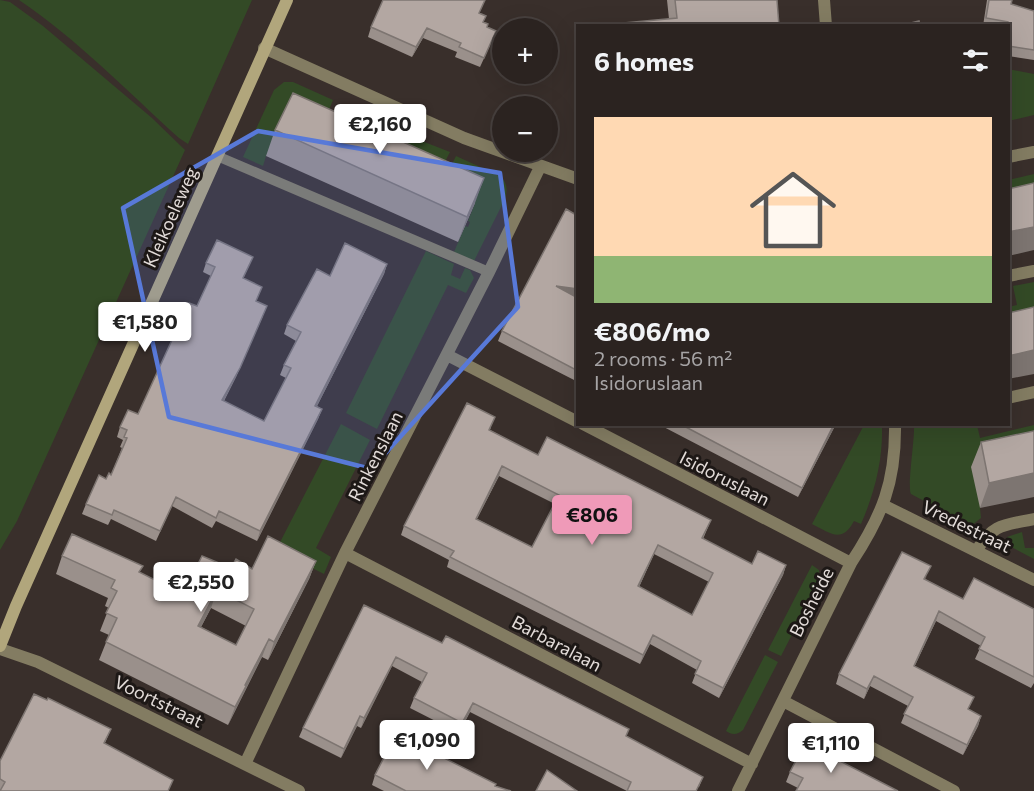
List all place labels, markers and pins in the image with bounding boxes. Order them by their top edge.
pin: €2,160 [331,104,429,155]
pin: €1,580 [96,302,194,353]
pin: €806 [556,495,628,546]
pin: €2,550 [152,562,250,613]
pin: €1,090 [378,720,476,771]
pin: €1,110 [782,723,880,774]

